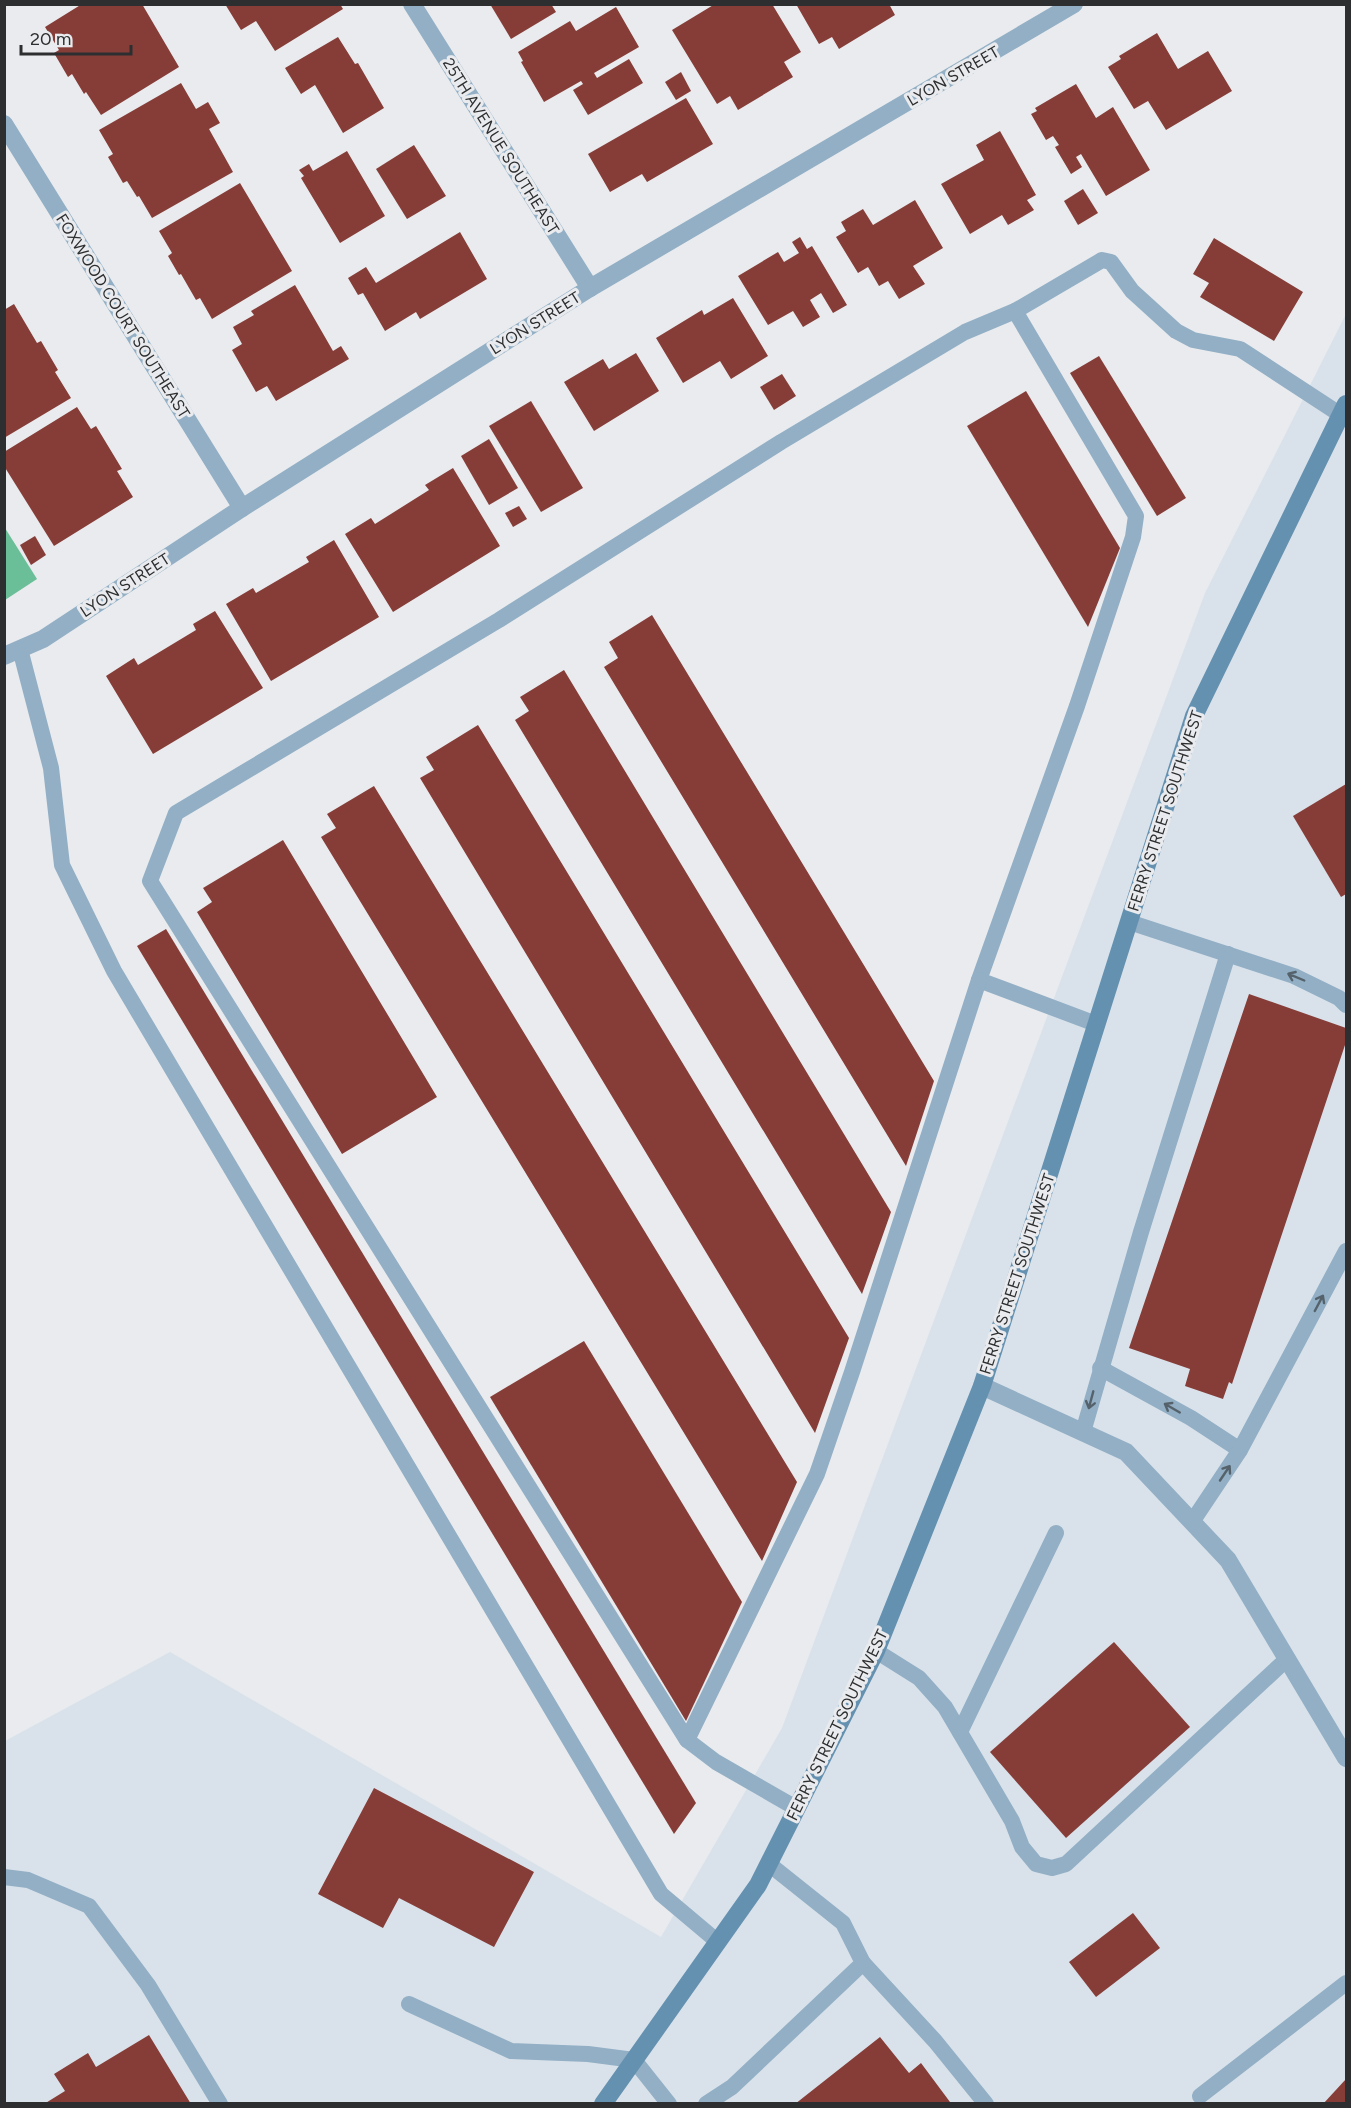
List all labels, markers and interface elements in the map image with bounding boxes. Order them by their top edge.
scale bar [21,18,130,56]
text: 20 m [30,28,71,50]
street label: LYON STREET [904,42,1002,110]
street label: 25TH AVENUE SOUTHEAST [439,54,563,238]
street label: FOXWOOD COURT SOUTHEAST [52,210,194,422]
street label: LYON STREET [486,288,584,358]
street label: LYON STREET [77,549,173,621]
street label: FERRY STREET SOUTHWEST [1124,708,1207,914]
one-way arrow [1287,971,1305,983]
street label: FERRY STREET SOUTHWEST [976,1171,1059,1377]
one-way arrow [1314,1294,1325,1312]
one-way arrow [1085,1390,1097,1409]
one-way arrow [1164,1401,1181,1413]
one-way arrow [1219,1465,1231,1482]
street label: FERRY STREET SOUTHWEST [782,1626,892,1824]

